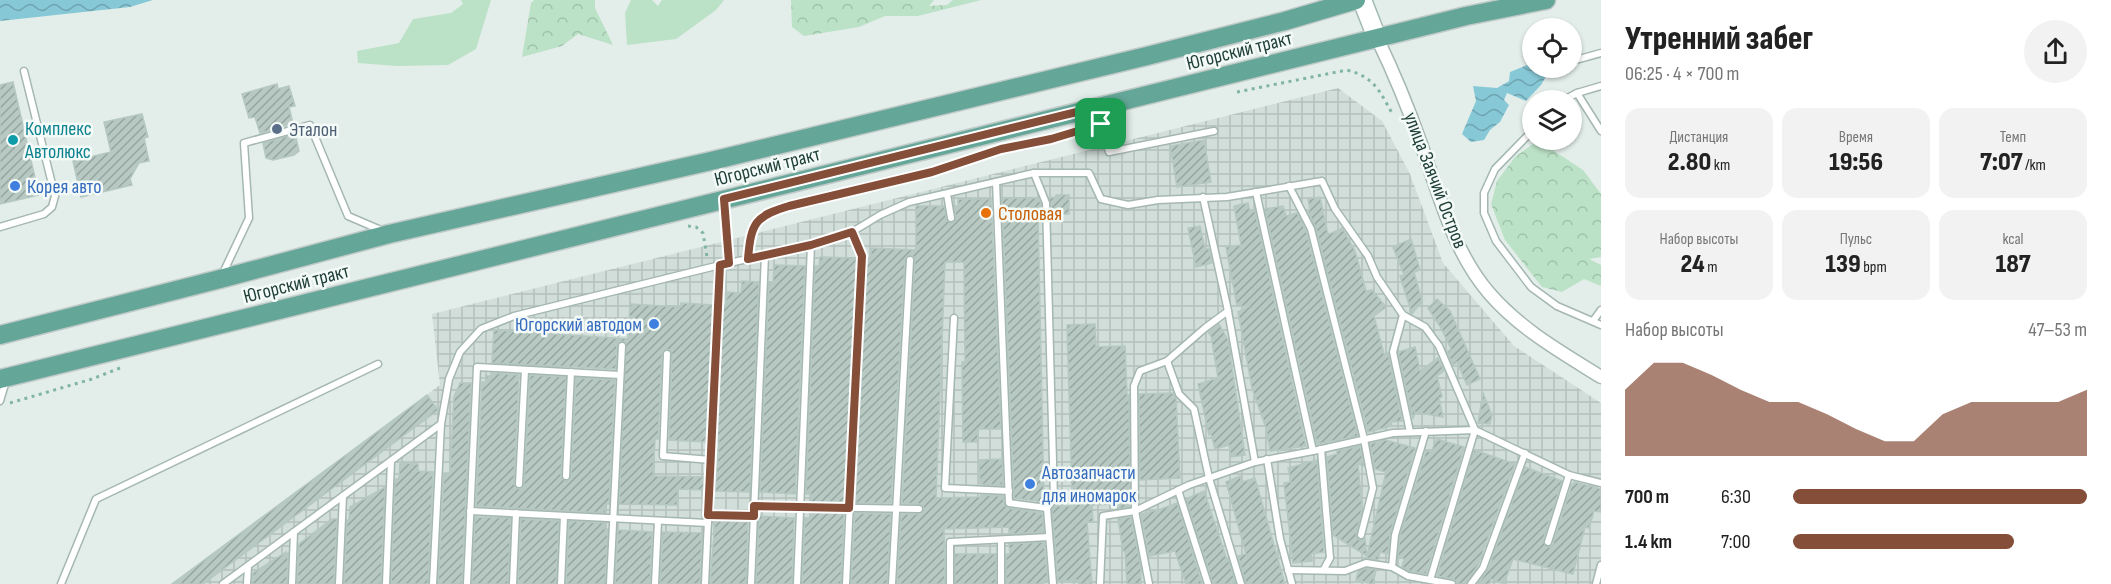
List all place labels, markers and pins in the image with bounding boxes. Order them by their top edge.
pin [1075,98,1126,149]
place label: Комплекс Автолюкс [24,117,92,164]
place label: Эталон [289,118,337,142]
marker: Эталон [270,122,284,136]
marker: Комплекс Автолюкс [6,133,20,147]
place label: Корея авто [27,175,102,199]
marker: Корея авто [8,179,22,193]
place label: Столовая [998,202,1062,226]
marker: Столовая [979,206,993,220]
place label: Югорский автодом [515,313,642,337]
marker: Югорский автодом [647,317,661,331]
place label: Автозапчасти для иномарок [1041,461,1137,508]
marker: Автозапчасти для иномарок [1023,477,1037,491]

